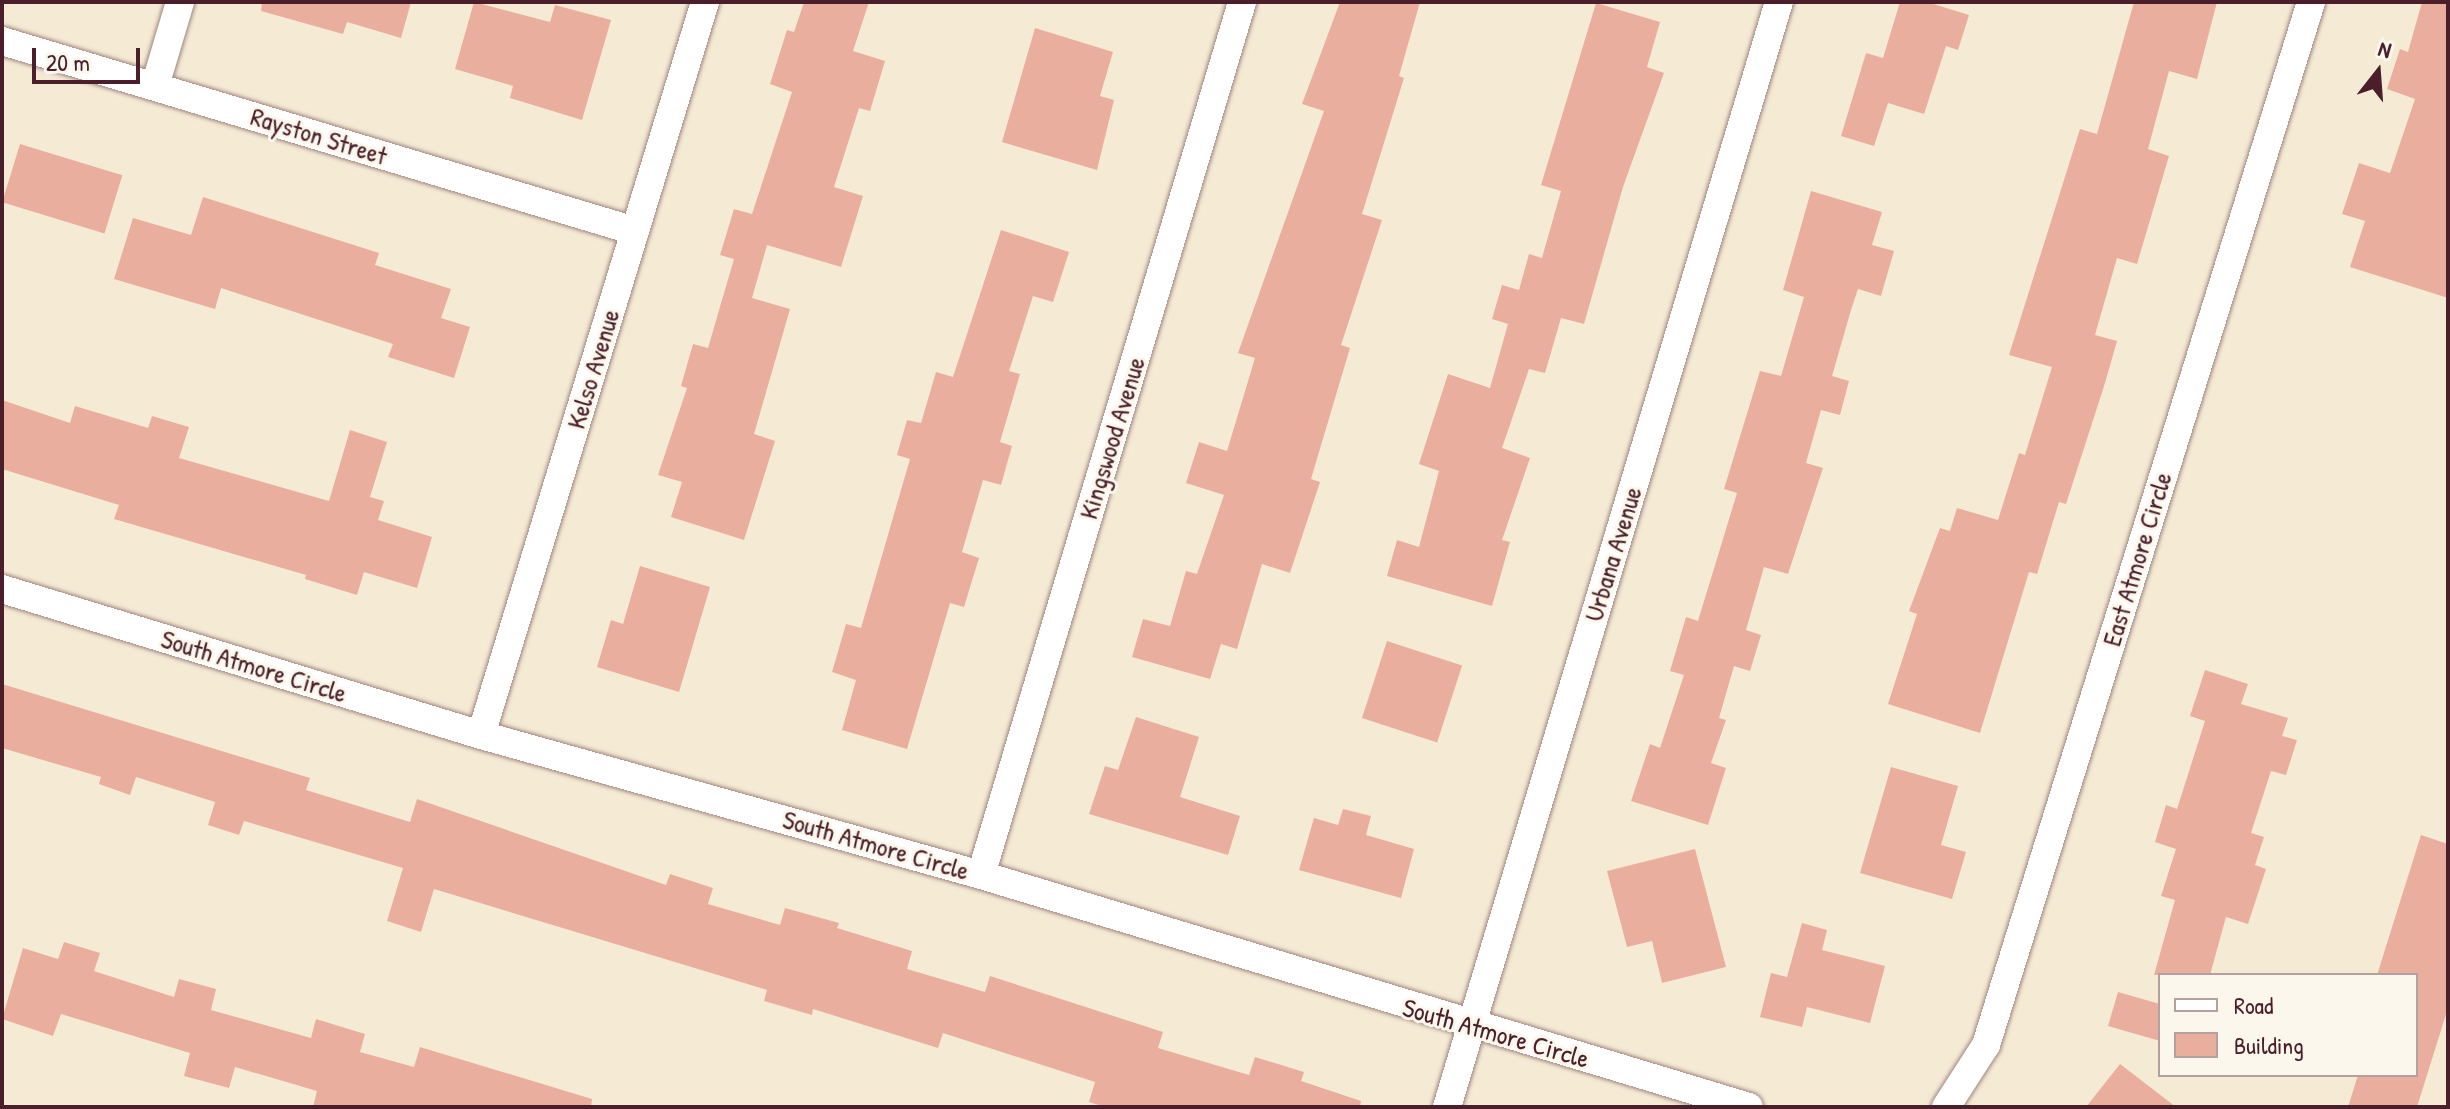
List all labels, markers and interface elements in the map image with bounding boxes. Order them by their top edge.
scale bar [36,32,144,82]
north arrow [2338,32,2418,112]
text: N [2375,33,2395,65]
text: 20 m [46,46,90,78]
street label: Rayston Street [247,101,391,171]
street label: Kelso Avenue [560,305,626,433]
street label: Kingswood Avenue [1073,353,1151,523]
street label: East Atmore Circle [2096,468,2178,650]
street label: Urbana Avenue [1578,483,1648,625]
street label: South Atmore Circle [158,623,350,709]
street label: South Atmore Circle [779,804,973,886]
legend [2158,973,2418,1077]
text: Road [2234,989,2273,1021]
street label: South Atmore Circle [1399,992,1593,1074]
text: Building [2234,1029,2304,1061]

